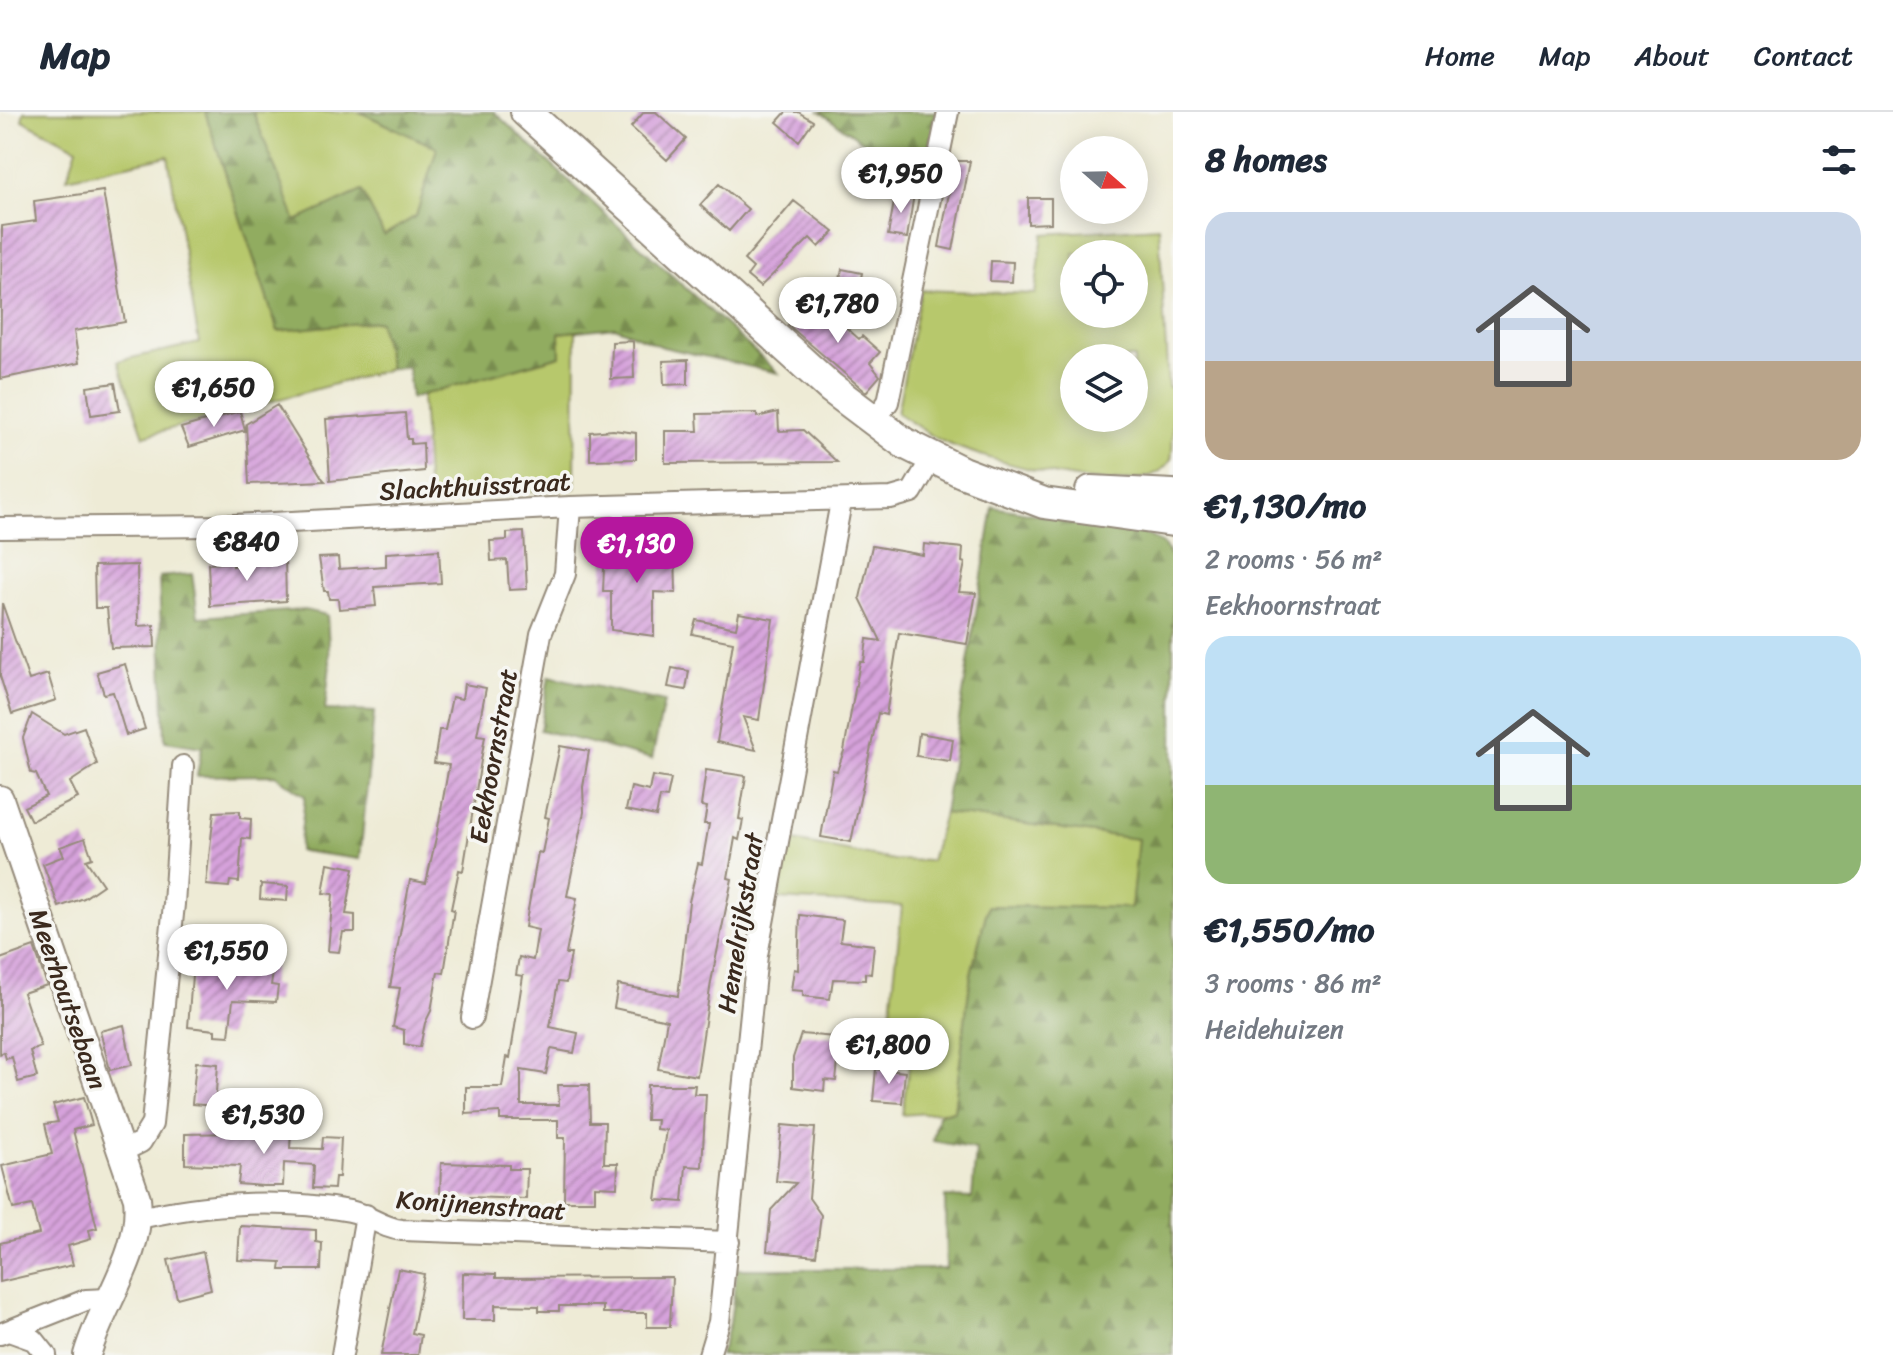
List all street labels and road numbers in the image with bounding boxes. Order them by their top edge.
street label: Slachthuisstraat [378,458,572,514]
street label: Eekhoornstraat [455,665,531,847]
street label: Hemelrijkstraat [703,828,777,1016]
street label: Meerhoutsebaan [15,902,121,1096]
street label: Konijnenstraat [395,1176,567,1234]

